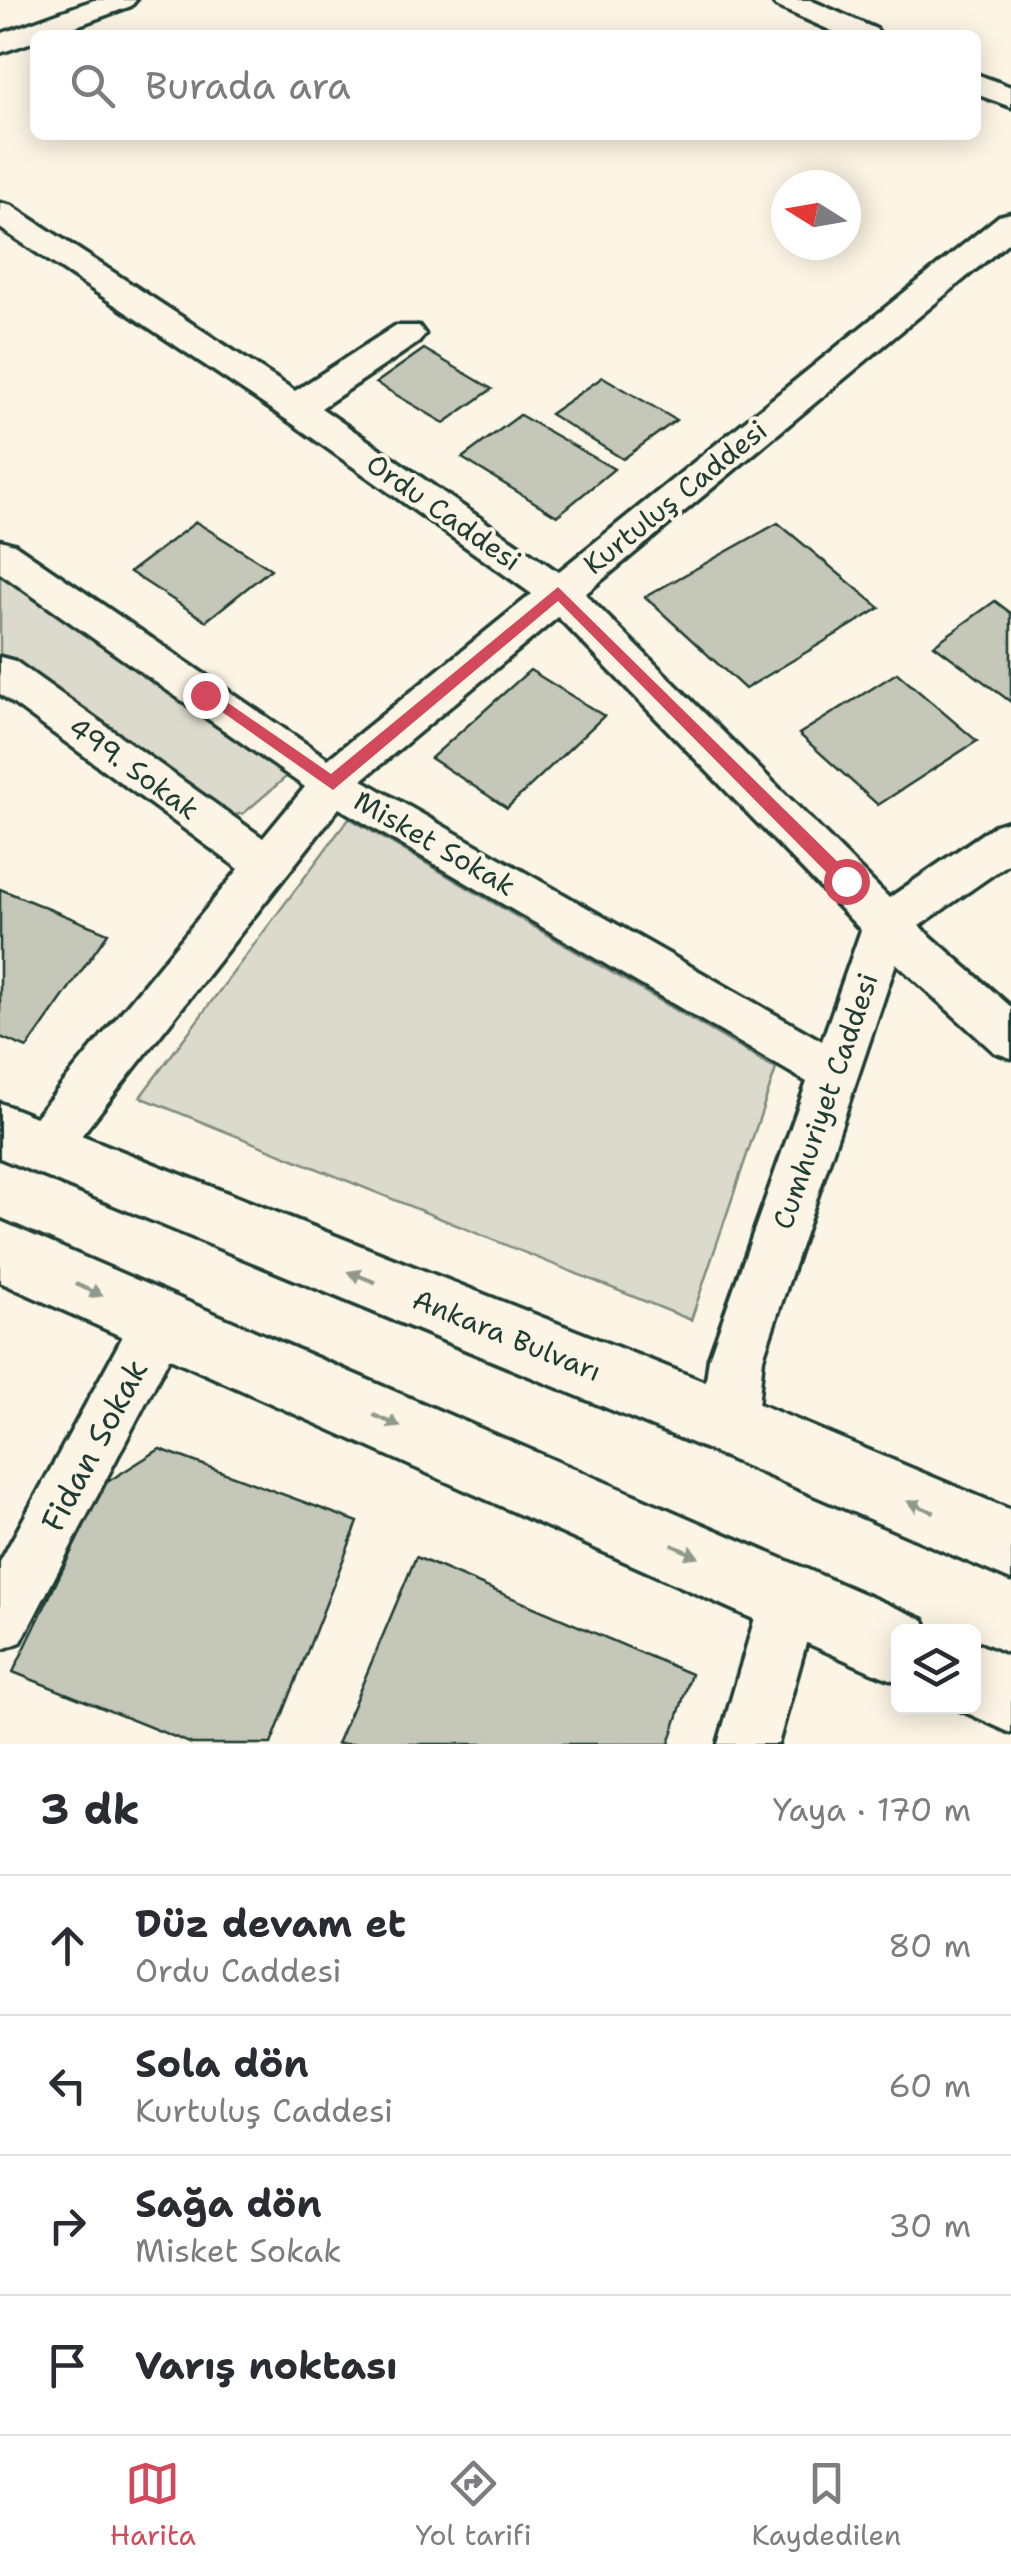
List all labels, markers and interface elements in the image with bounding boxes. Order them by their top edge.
search box [30,30,981,140]
icon: search [65,58,120,113]
text: Burada ara [145,60,351,111]
north arrow [771,170,861,260]
street label: Kurtuluş Caddesi [575,411,775,583]
street label: Ordu Caddesi [359,445,529,579]
route end [183,673,229,719]
street label: 499. Sokak [61,708,207,828]
street label: Misket Sokak [347,781,523,905]
route start [824,859,870,905]
street label: Cumhuriyet Caddesi [763,968,887,1234]
one-way arrow [347,1268,377,1284]
street label: Ankara Bulvarı [407,1280,607,1390]
one-way arrow [74,1282,104,1298]
street label: Fidan Sokak [31,1351,157,1539]
one-way arrow [372,1413,402,1429]
one-way arrow [906,1499,936,1515]
one-way arrow [670,1543,700,1559]
map controls [891,1624,981,1714]
button: layers [891,1624,981,1714]
text: 3 dk [40,1781,140,1837]
text: Yaya · 170 m [773,1788,971,1831]
text: Düz devam et [135,1898,406,1949]
icon: ahead [40,1918,95,1973]
text: 80 m [888,1924,971,1967]
text: Ordu Caddesi [135,1949,342,1992]
text: Sola dön [135,2038,309,2089]
icon: left [40,2058,95,2113]
text: 60 m [889,2064,971,2107]
text: Kurtuluş Caddesi [135,2089,393,2132]
text: Sağa dön [135,2178,322,2229]
icon: right [40,2198,95,2253]
text: 30 m [888,2204,971,2247]
text: Misket Sokak [135,2229,342,2272]
icon: arrive [40,2338,95,2393]
text: Varış noktası [135,2340,398,2391]
tab: Harita [110,2456,196,2554]
tab: Yol tarifi [416,2456,532,2554]
tab: Kaydedilen [751,2456,901,2554]

